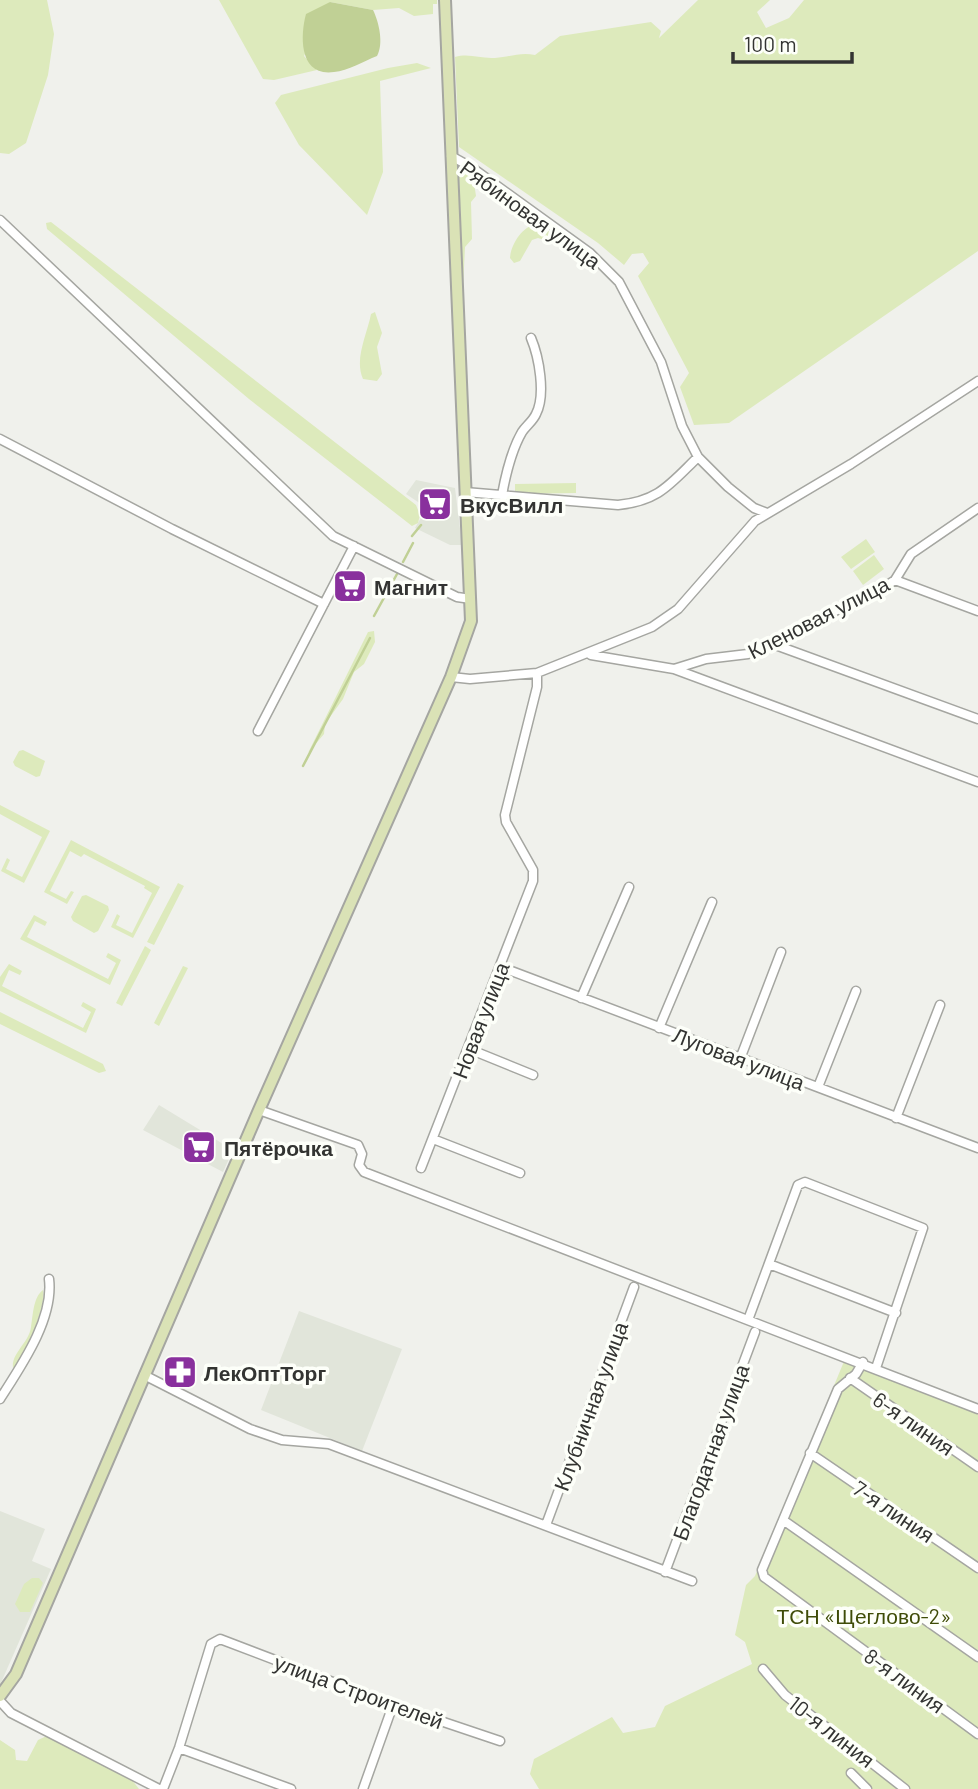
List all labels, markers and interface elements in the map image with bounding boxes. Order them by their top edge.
scale bar [733,21,852,65]
text: 100 m [744,31,797,56]
street label: Рябиновая улица [456,155,606,274]
supermarket icon: ВкусВилл [416,485,454,523]
place label: ВкусВилл [460,492,563,517]
supermarket icon: Магнит [331,567,369,605]
street label: Кленовая улица [743,570,893,663]
place label: Магнит [374,574,448,599]
street label: Новая улица [446,958,514,1082]
street label: Луговая улица [669,1021,809,1095]
supermarket icon: Пятёрочка [180,1128,218,1166]
place label: Пятёрочка [224,1135,333,1160]
street label: Клубничная улица [548,1318,632,1494]
pharmacy icon: ЛекОптТорг [161,1353,199,1391]
place label: ЛекОптТорг [204,1360,326,1385]
street label: Благодатная улица [667,1360,754,1543]
street label: 6-я линия [869,1386,959,1460]
street label: 7-я линия [849,1475,939,1547]
park label: ТСН «Щеглово-2» [777,1603,951,1628]
street label: 8-я линия [860,1642,950,1718]
street label: улица Строителей [271,1649,447,1733]
street label: 10-я линия [784,1690,880,1772]

